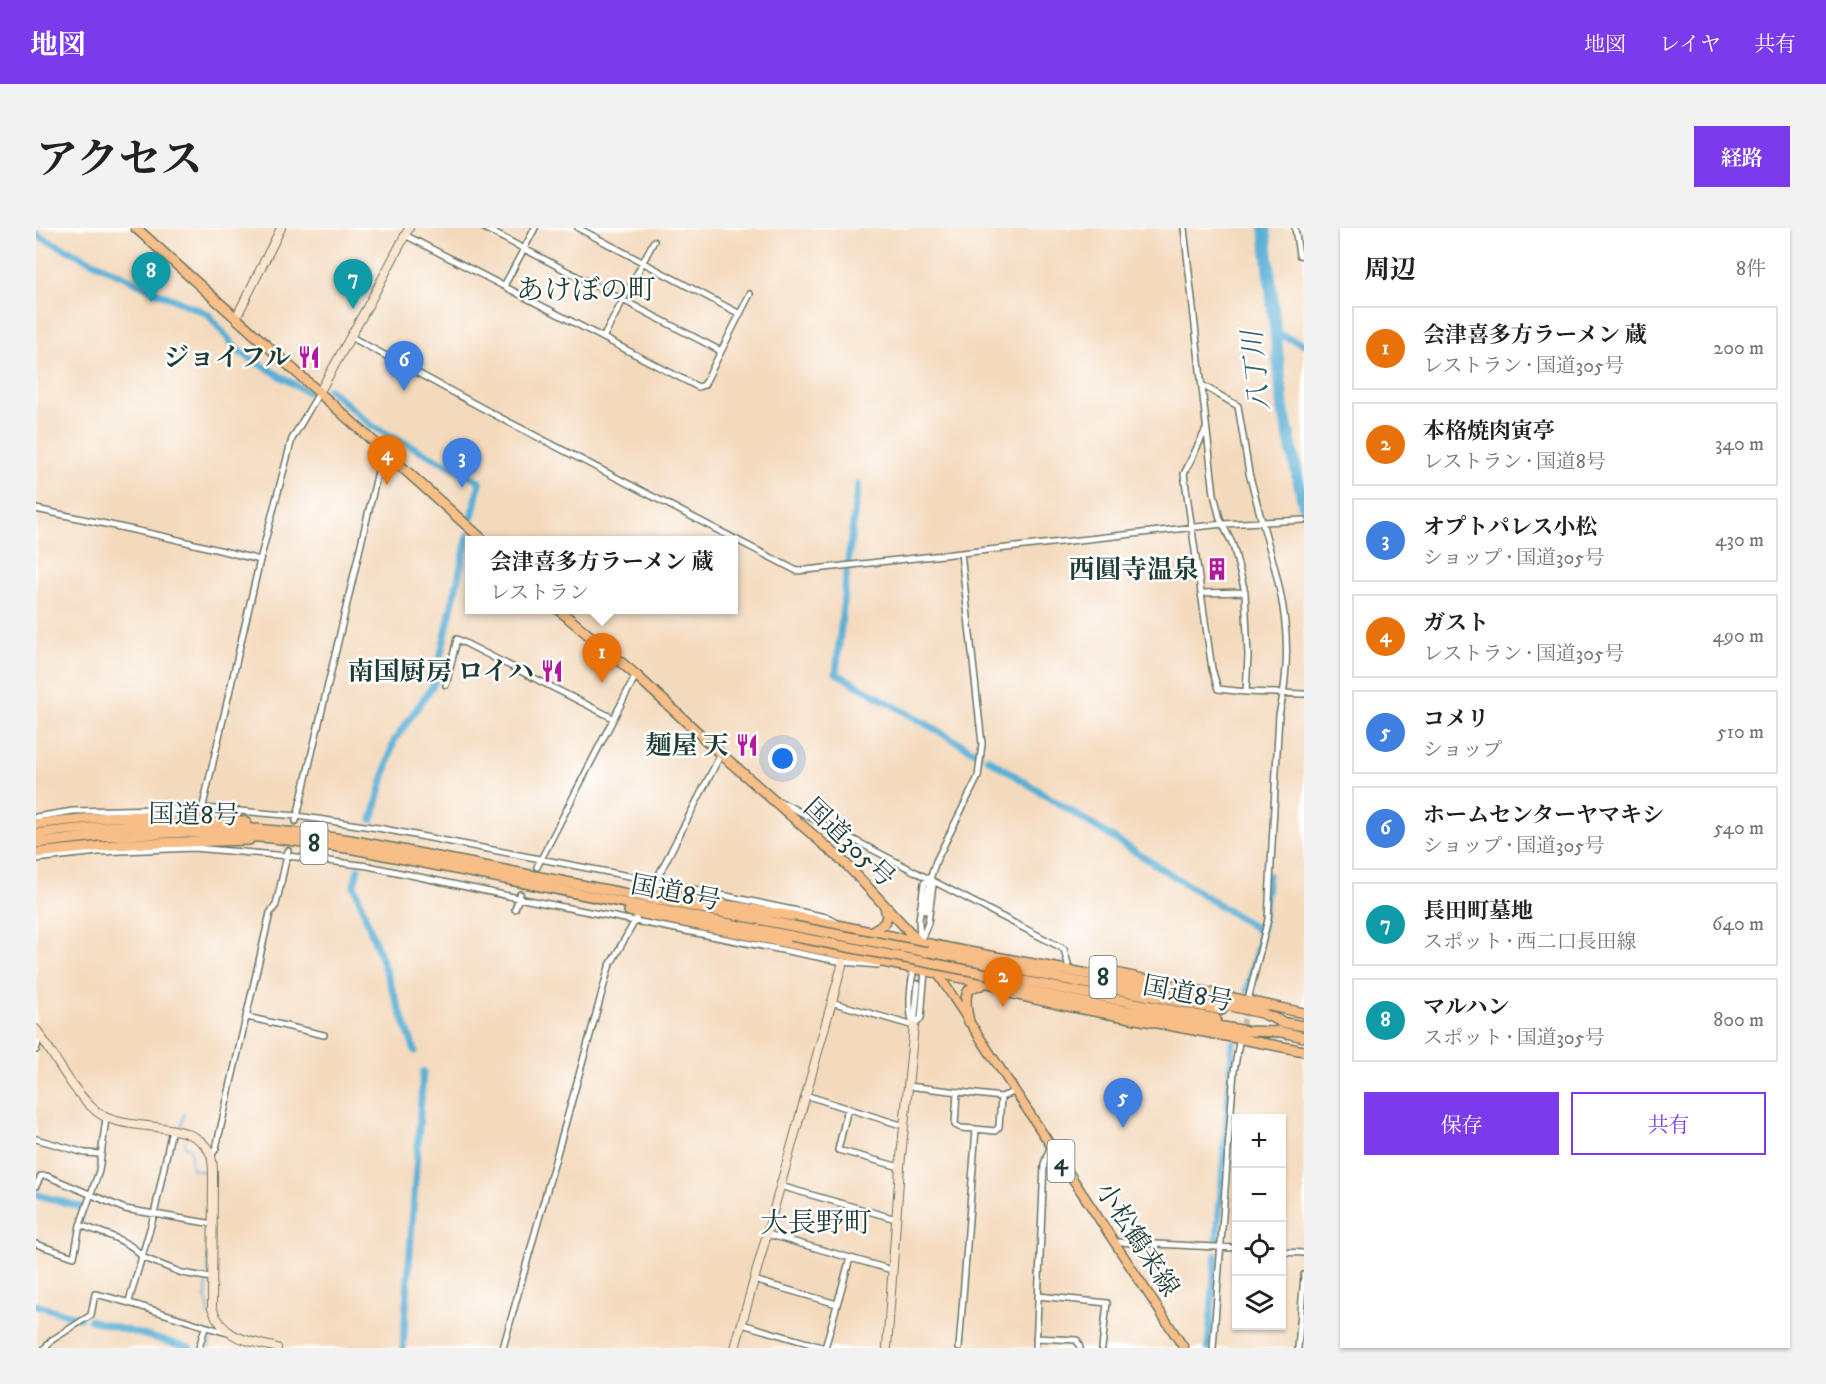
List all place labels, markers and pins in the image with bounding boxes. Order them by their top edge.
pin: 8 [132,253,170,302]
pin: 7 [334,260,372,309]
place label: ジョイフル [163,342,291,375]
pin: 6 [384,342,424,391]
restaurant icon: ジョイフル [296,344,322,370]
pin: 4 [368,436,406,485]
pin: 3 [442,438,482,488]
place label: 西圓寺温泉 [1069,554,1199,587]
building icon: 西圓寺温泉 [1204,556,1230,582]
pin: 1 [582,634,622,683]
place label: 南国厨房 ロイハ [348,656,534,689]
restaurant icon: 南国厨房 ロイハ [539,658,565,684]
place label: 麺屋 天 [645,730,729,763]
restaurant icon: 麺屋 天 [734,732,760,758]
pin: 2 [984,958,1022,1007]
pin: 5 [1104,1078,1142,1128]

